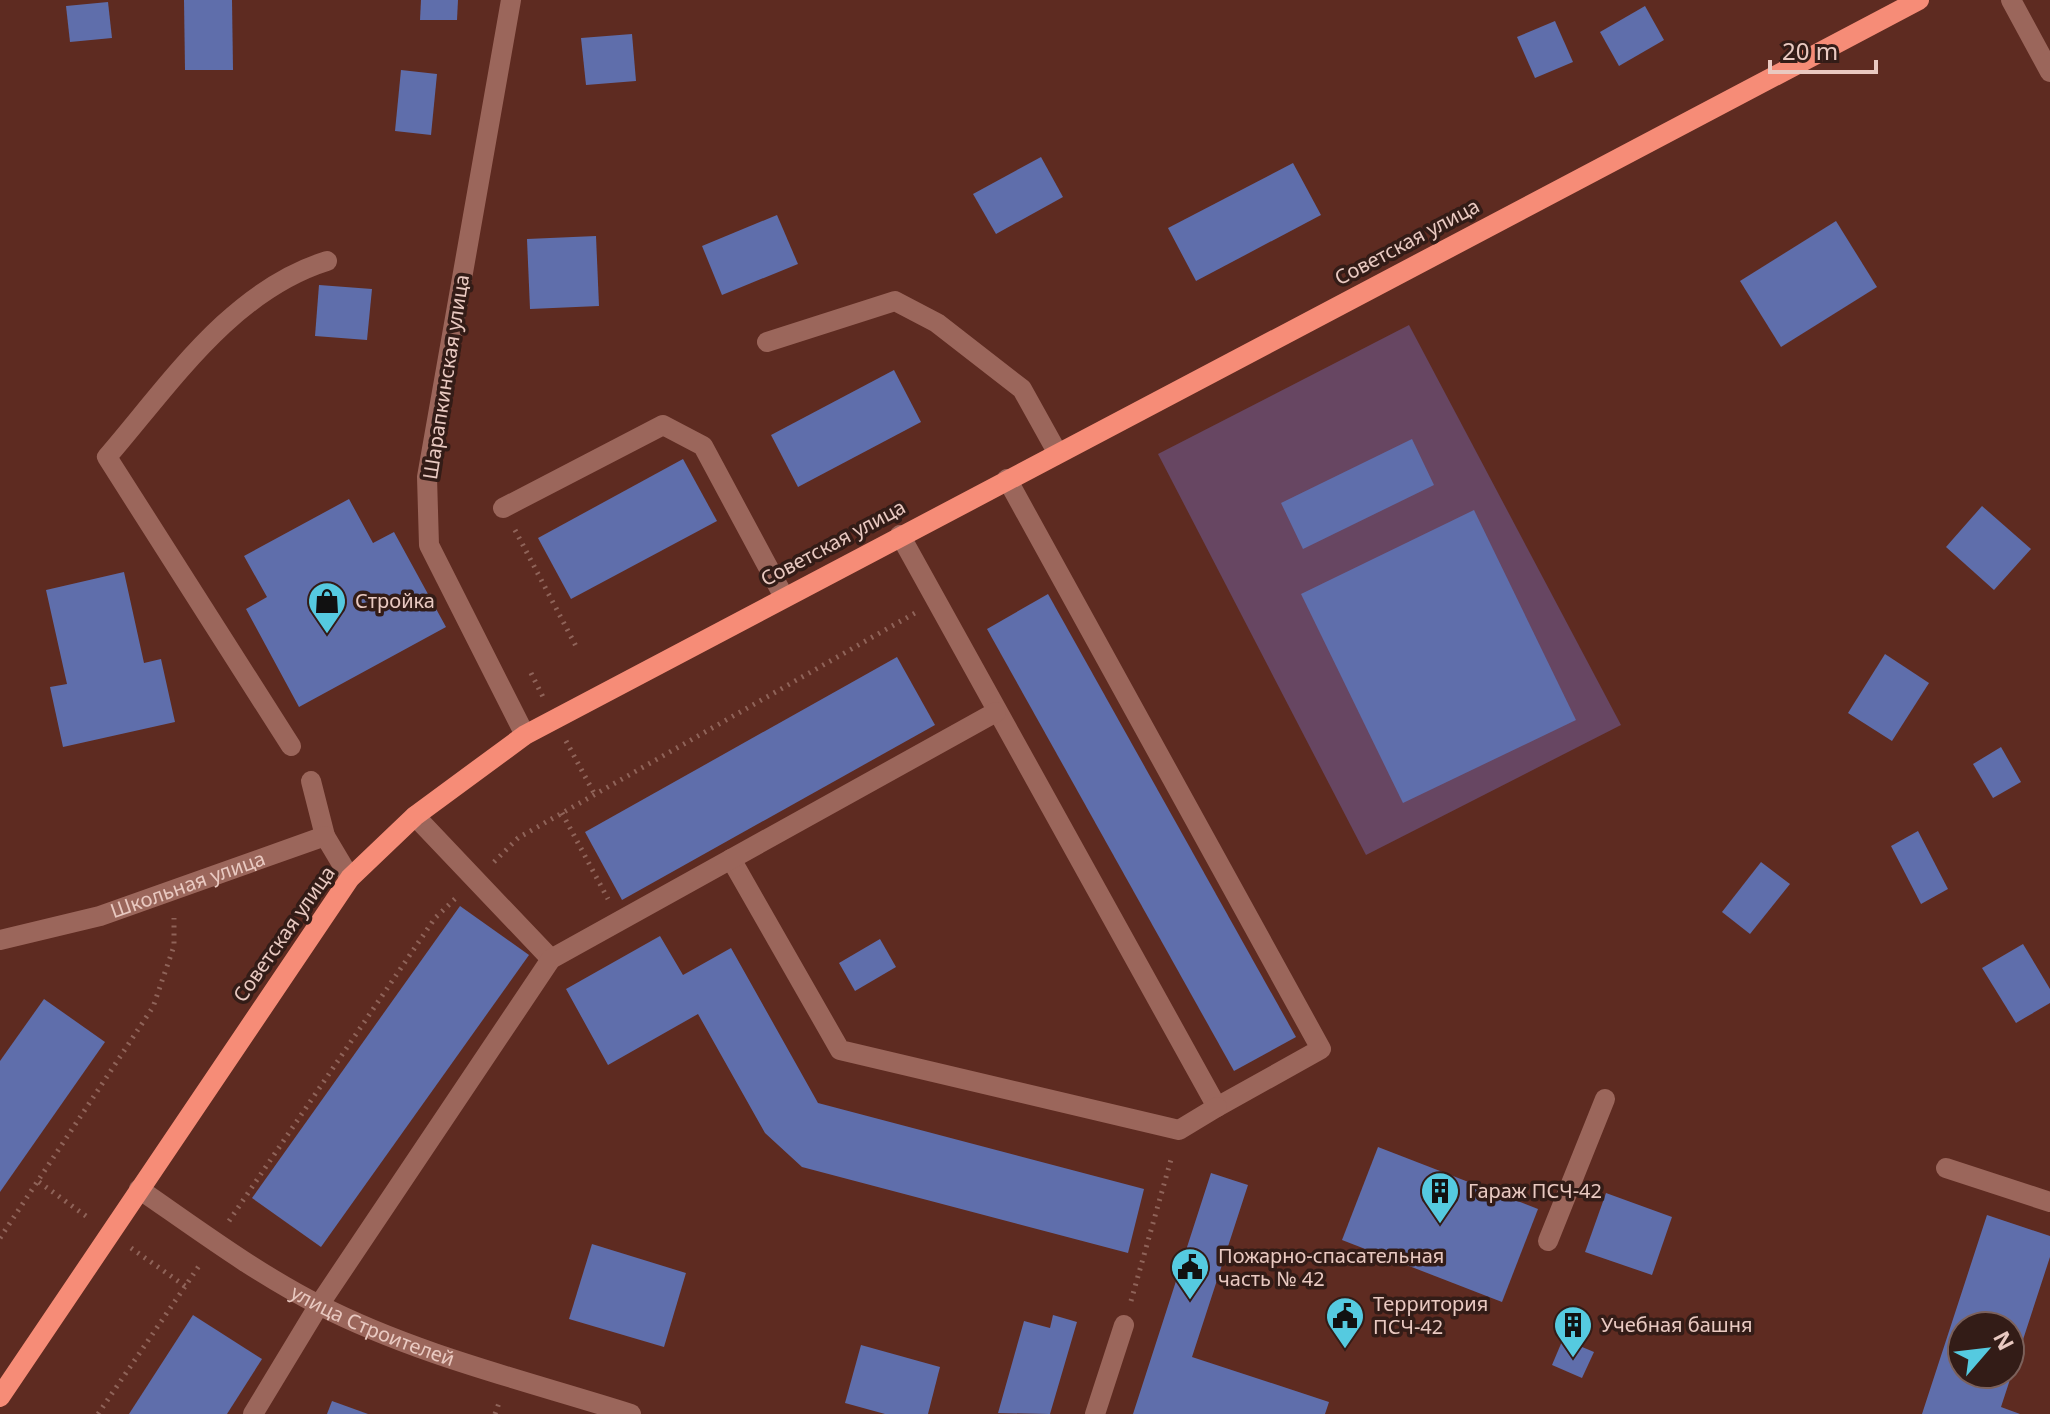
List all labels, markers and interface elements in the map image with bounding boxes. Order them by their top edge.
scale bar [1770,24,1876,74]
text: 20 m [1782,34,1838,67]
street label: Советская улица [1330,192,1484,291]
street label: Шарапкинская улица [416,272,475,481]
street label: Советская улица [756,493,910,592]
shop icon: Стройка [306,580,348,635]
place label: Стройка [355,587,435,614]
street label: Школьная улица [107,844,269,924]
street label: Советская улица [226,860,341,1007]
building icon: Гараж ПСЧ-42 [1419,1170,1461,1225]
place label: Гараж ПСЧ-42 [1468,1177,1602,1204]
place label: Пожарно-спасательная часть № 42 [1218,1242,1444,1292]
public building icon: Пожарно-спасательная часть № 42 [1169,1246,1211,1301]
street label: улица Строителей [286,1278,458,1372]
place label: Территория ПСЧ-42 [1373,1290,1488,1340]
public building icon: Территория ПСЧ-42 [1324,1295,1366,1350]
building icon: Учебная башня [1552,1304,1594,1359]
north arrow [1946,1310,2026,1390]
place label: Учебная башня [1601,1311,1753,1338]
text: N [1987,1325,2022,1355]

